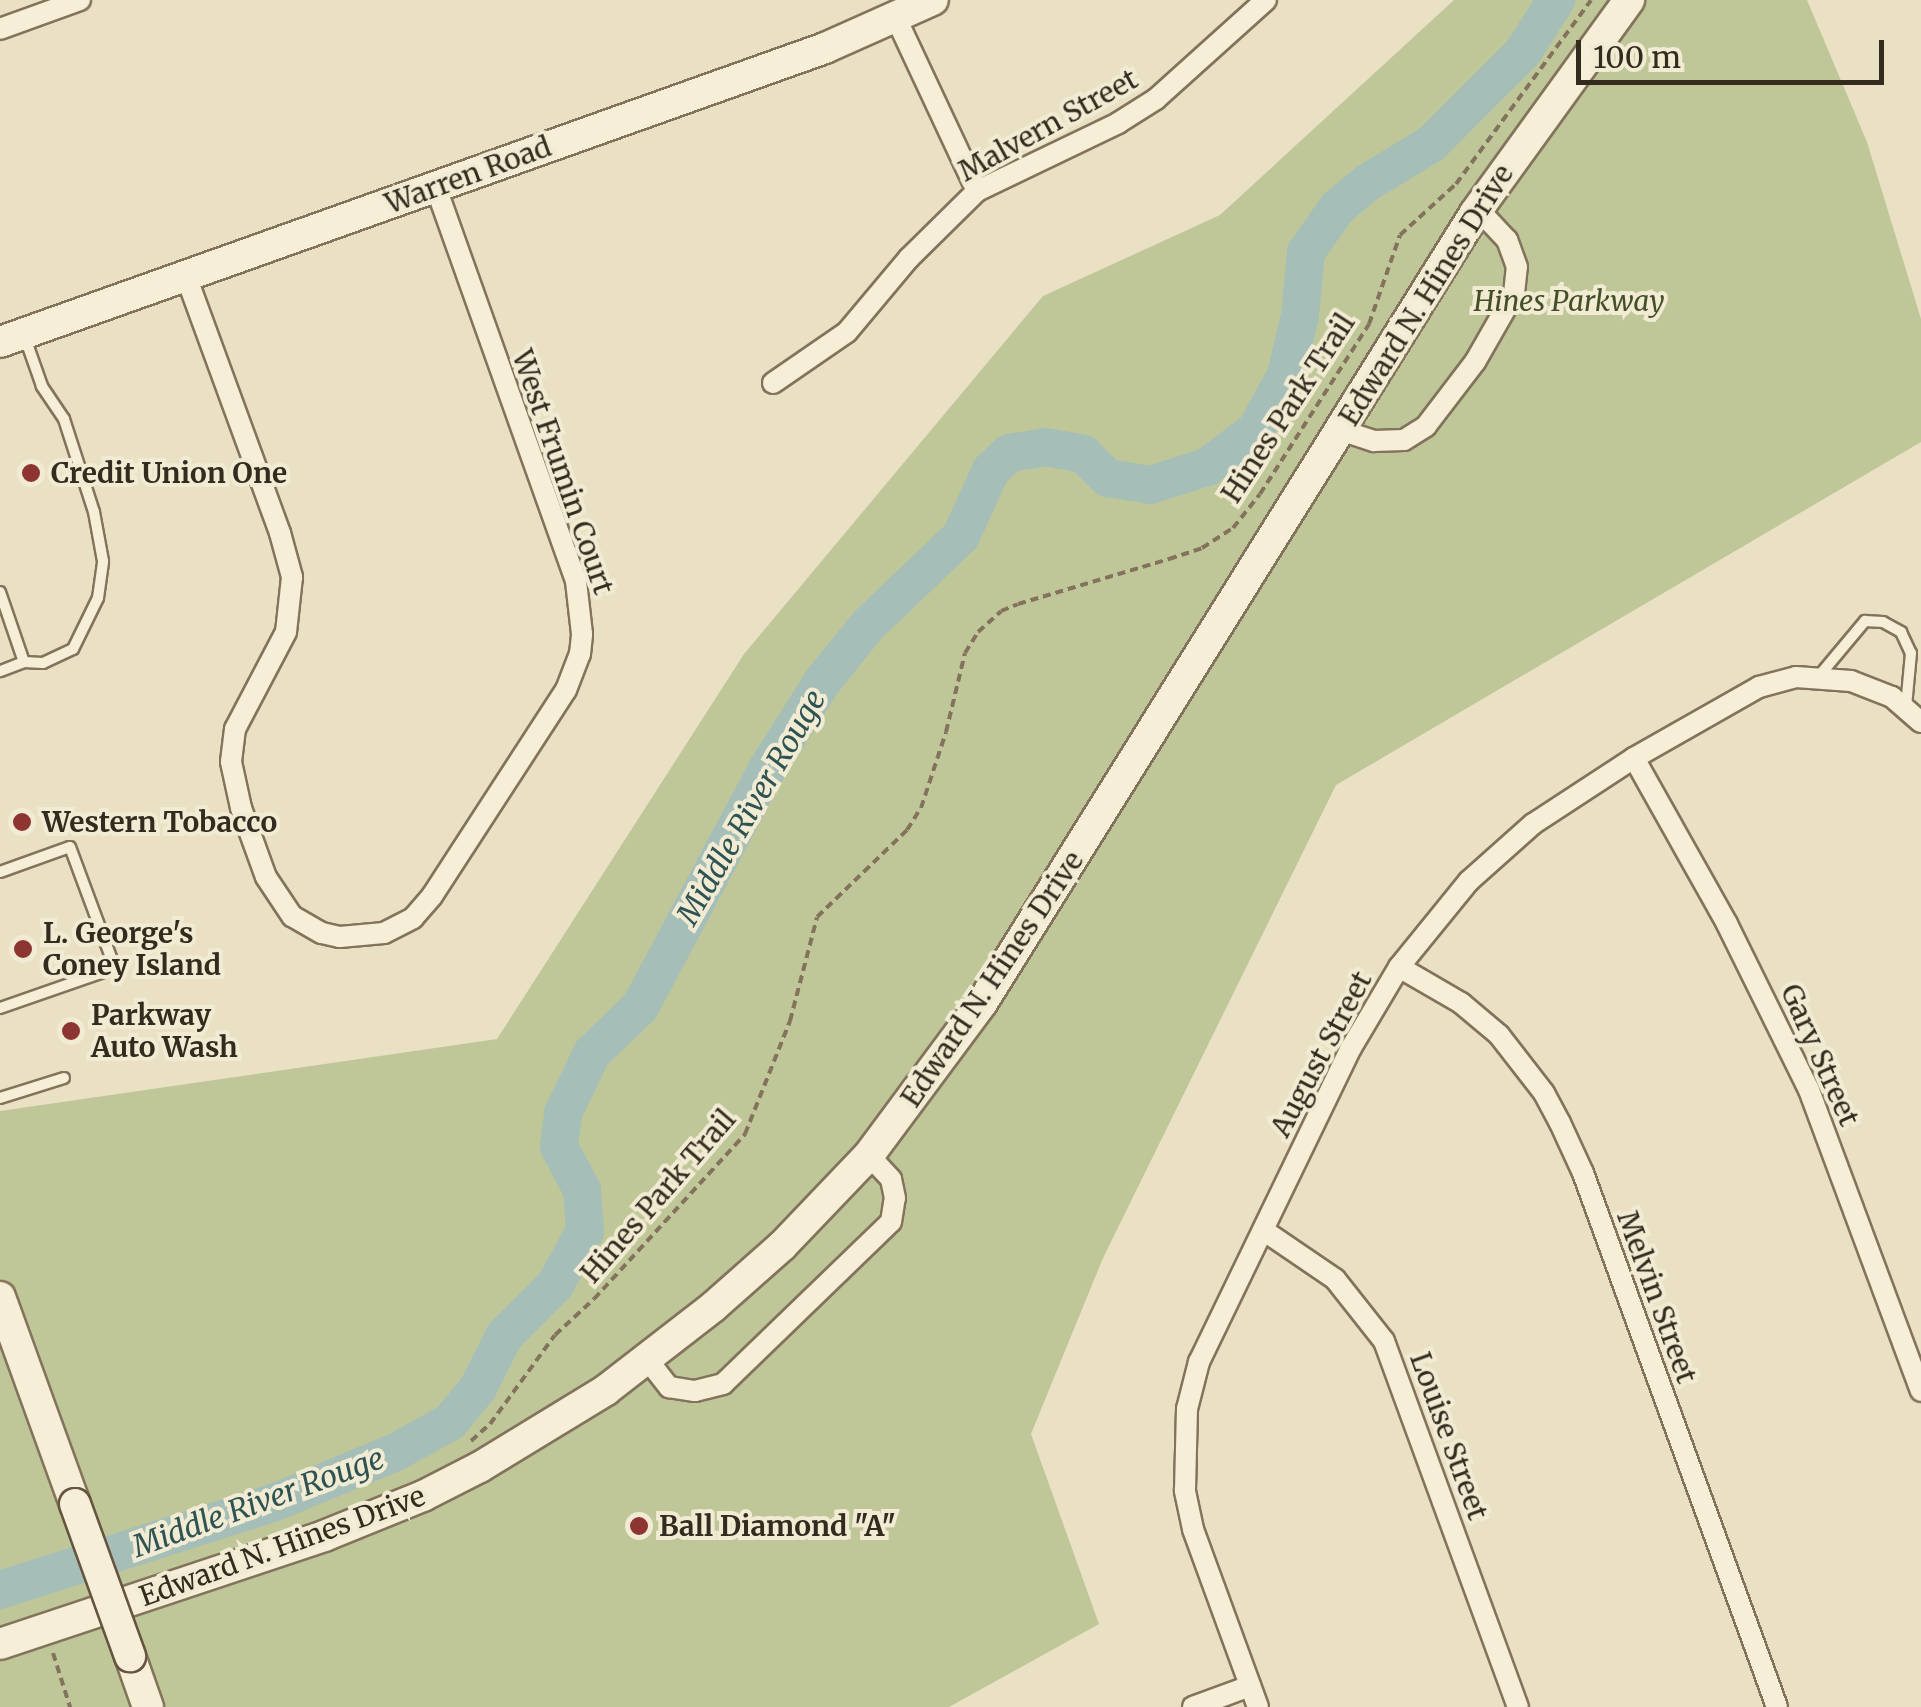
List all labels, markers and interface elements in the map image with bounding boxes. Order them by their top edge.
scale bar [1581,20,1888,82]
text: 100 m [1593,38,1681,76]
street label: Malvern Street [953,62,1143,188]
street label: Warren Road [380,129,556,221]
street label: Edward N. Hines Drive [1332,158,1520,432]
park label: Hines Parkway [1474,284,1664,318]
street label: Hines Park Trail [1214,307,1362,509]
street label: West Frumin Court [505,345,621,599]
place label: Credit Union One [51,456,287,490]
marker: Credit Union One [20,462,42,484]
water label: Middle River Rouge [669,683,833,931]
place label: Western Tobacco [42,805,277,839]
marker: Western Tobacco [11,811,33,833]
street label: Edward N. Hines Drive [894,845,1090,1113]
place label: L. George's Coney Island [43,916,221,982]
marker: L. George's Coney Island [12,938,34,960]
street label: August Street [1263,966,1379,1142]
street label: Gary Street [1774,979,1866,1131]
place label: Parkway Auto Wash [91,998,238,1064]
marker: Parkway Auto Wash [60,1020,82,1042]
street label: Hines Park Trail [574,1103,742,1289]
street label: Melvin Street [1610,1206,1704,1388]
street label: Louise Street [1403,1348,1495,1524]
water label: Middle River Rouge [127,1440,389,1564]
street label: Edward N. Hines Drive [135,1479,429,1613]
place label: Ball Diamond "A" [659,1509,896,1543]
marker: Ball Diamond "A" [628,1515,650,1537]

